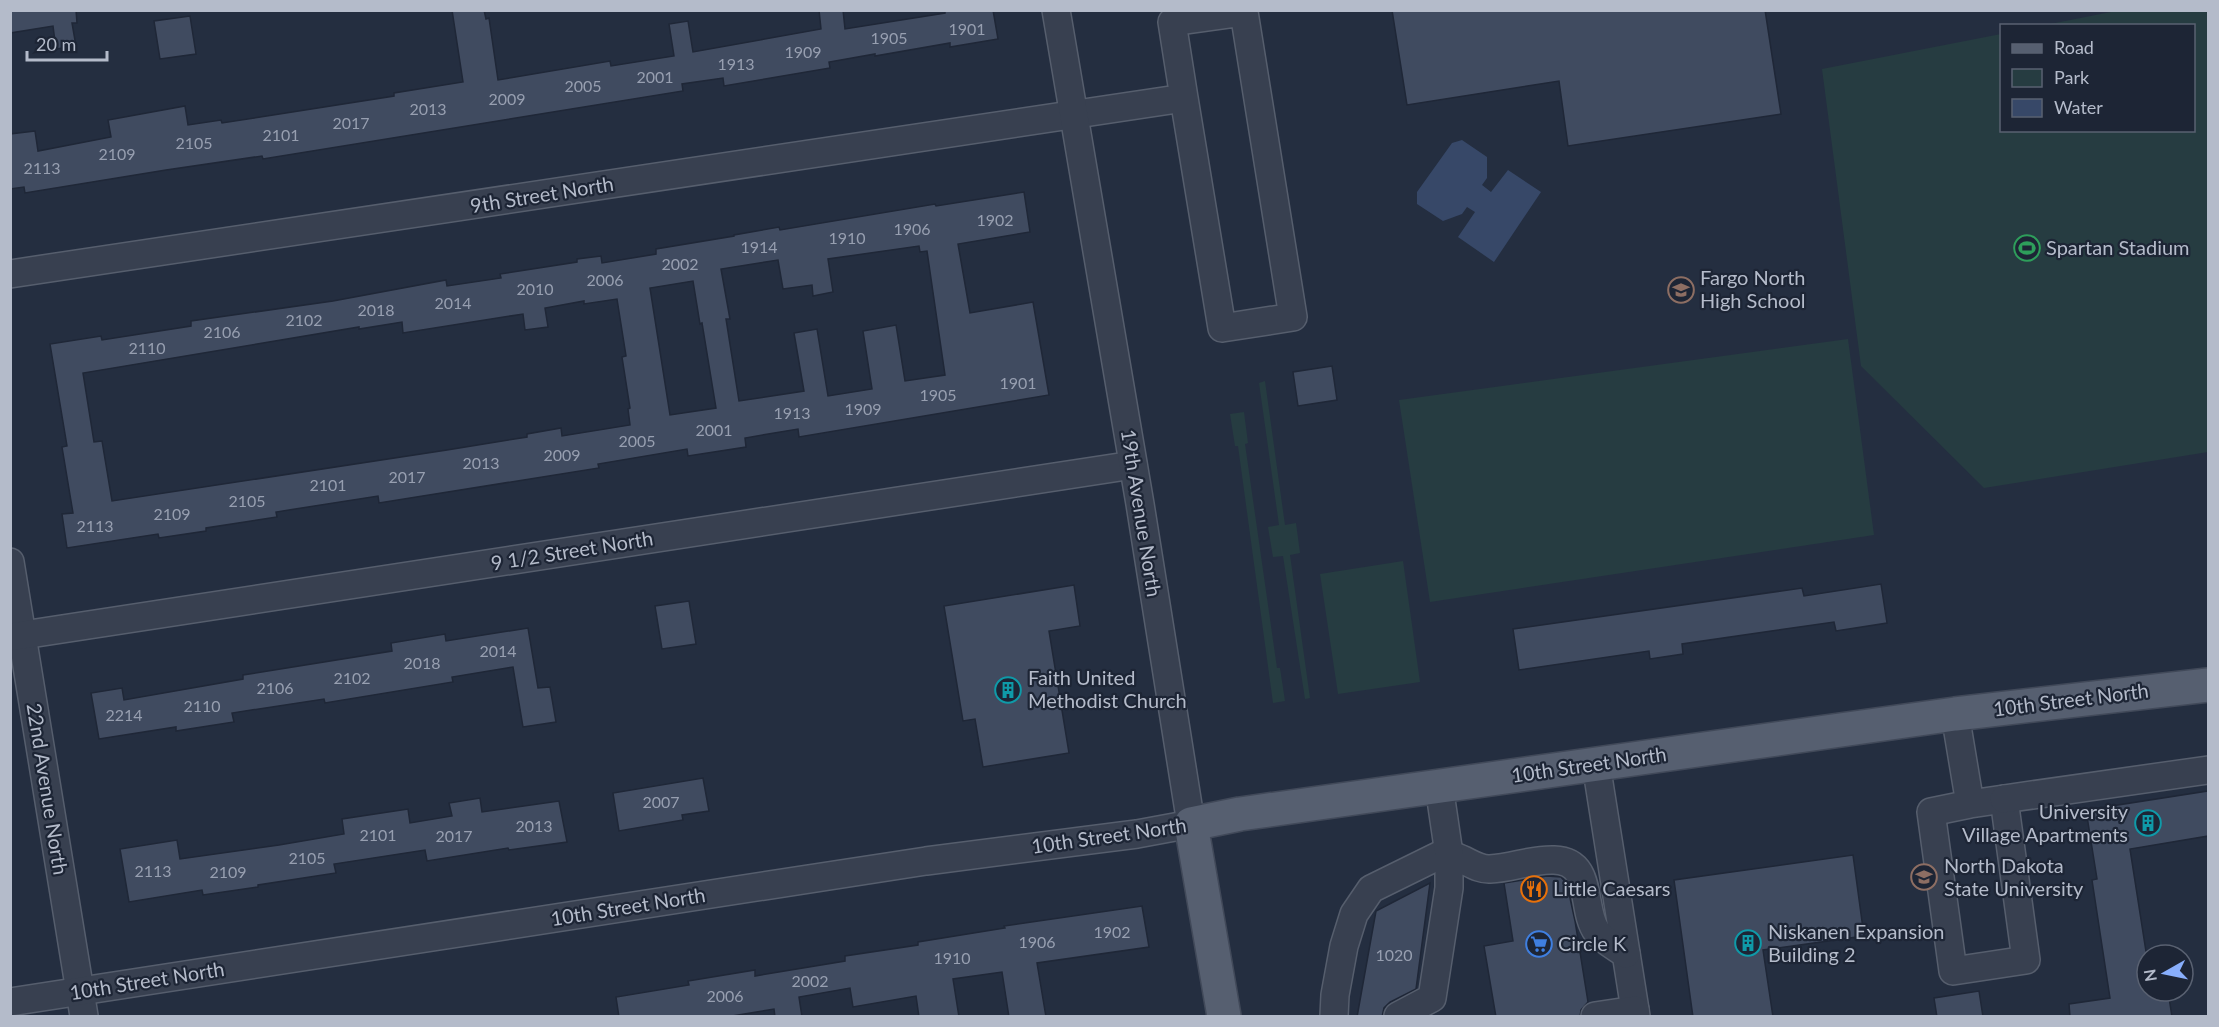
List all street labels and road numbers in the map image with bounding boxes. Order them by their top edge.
street label: 9th Street North [468,171,615,217]
street label: 19th Avenue North [1117,427,1167,598]
street label: 9 1/2 Street North [489,525,655,575]
street label: 10th Street North [1992,678,2150,720]
street label: 22nd Avenue North [23,701,73,876]
street label: 10th Street North [1510,741,1668,787]
street label: 10th Street North [1030,812,1188,858]
street label: 10th Street North [549,882,707,930]
street label: 10th Street North [68,956,226,1004]

